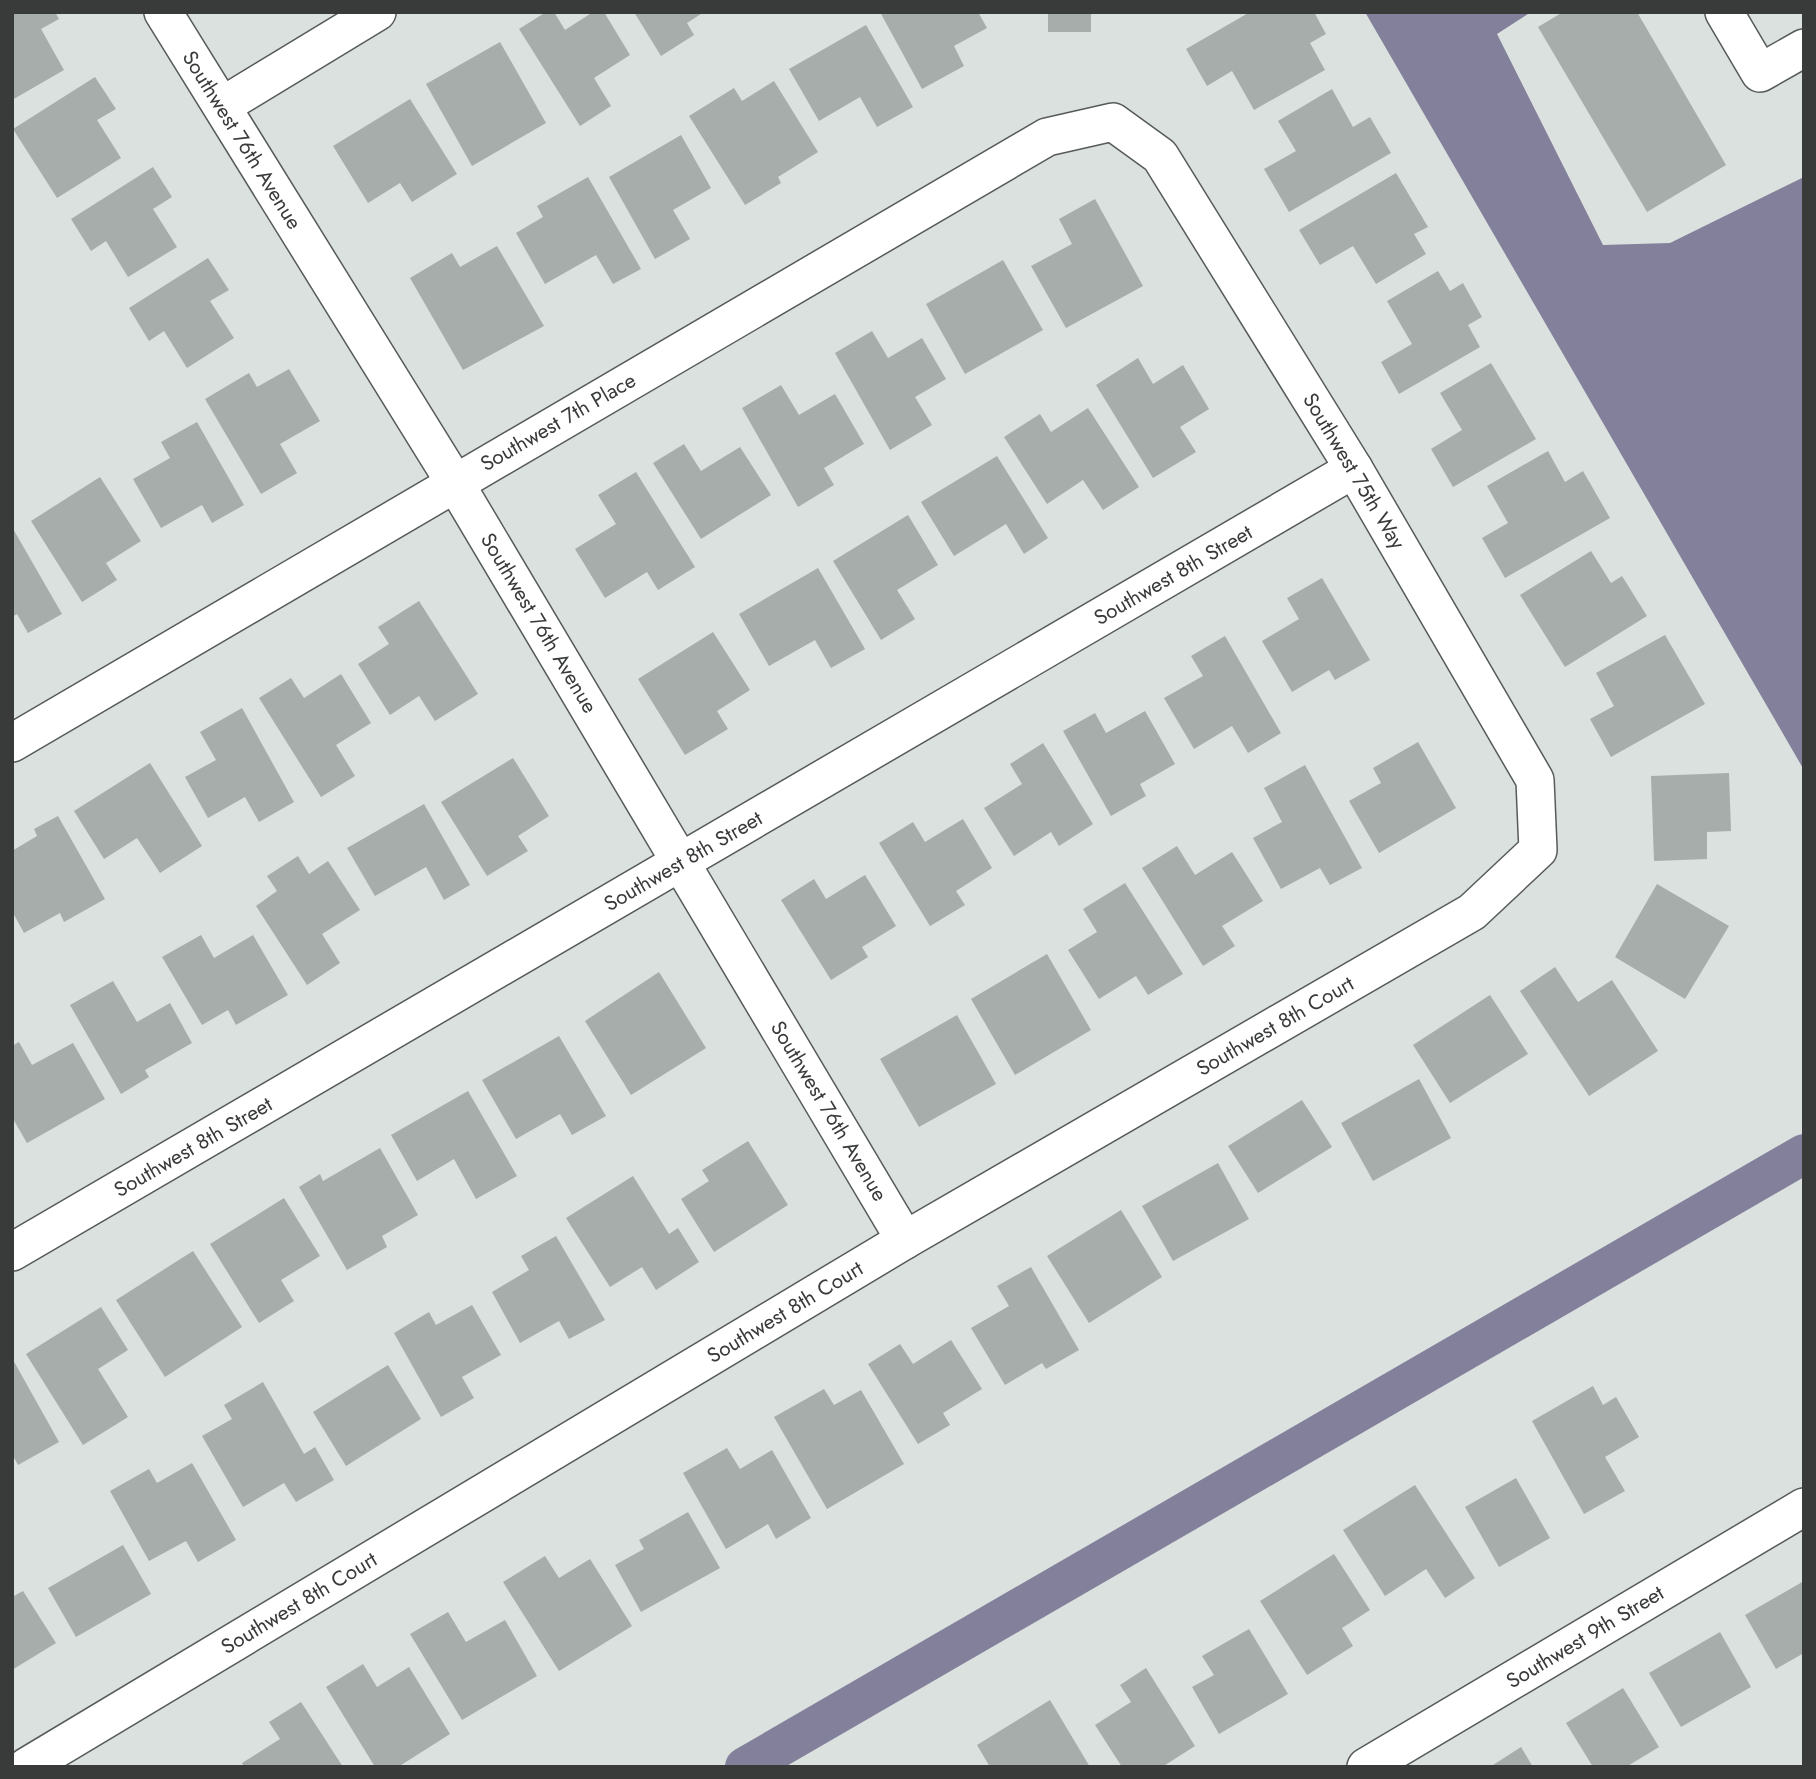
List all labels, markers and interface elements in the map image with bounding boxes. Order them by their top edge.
street label: Southwest 76th Avenue [175,45,309,235]
street label: Southwest 7th Place [475,365,642,479]
street label: Southwest 75th Way [1295,387,1413,556]
street label: Southwest 8th Street [1088,517,1258,633]
street label: Southwest 76th Avenue [473,527,605,719]
street label: Southwest 8th Street [598,803,768,919]
street label: Southwest 8th Court [1191,969,1359,1083]
street label: Southwest 76th Avenue [763,1015,895,1207]
street label: Southwest 8th Street [108,1089,278,1205]
street label: Southwest 8th Court [701,1253,869,1371]
street label: Southwest 8th Court [215,1544,383,1662]
street label: Southwest 9th Street [1501,1578,1669,1696]

